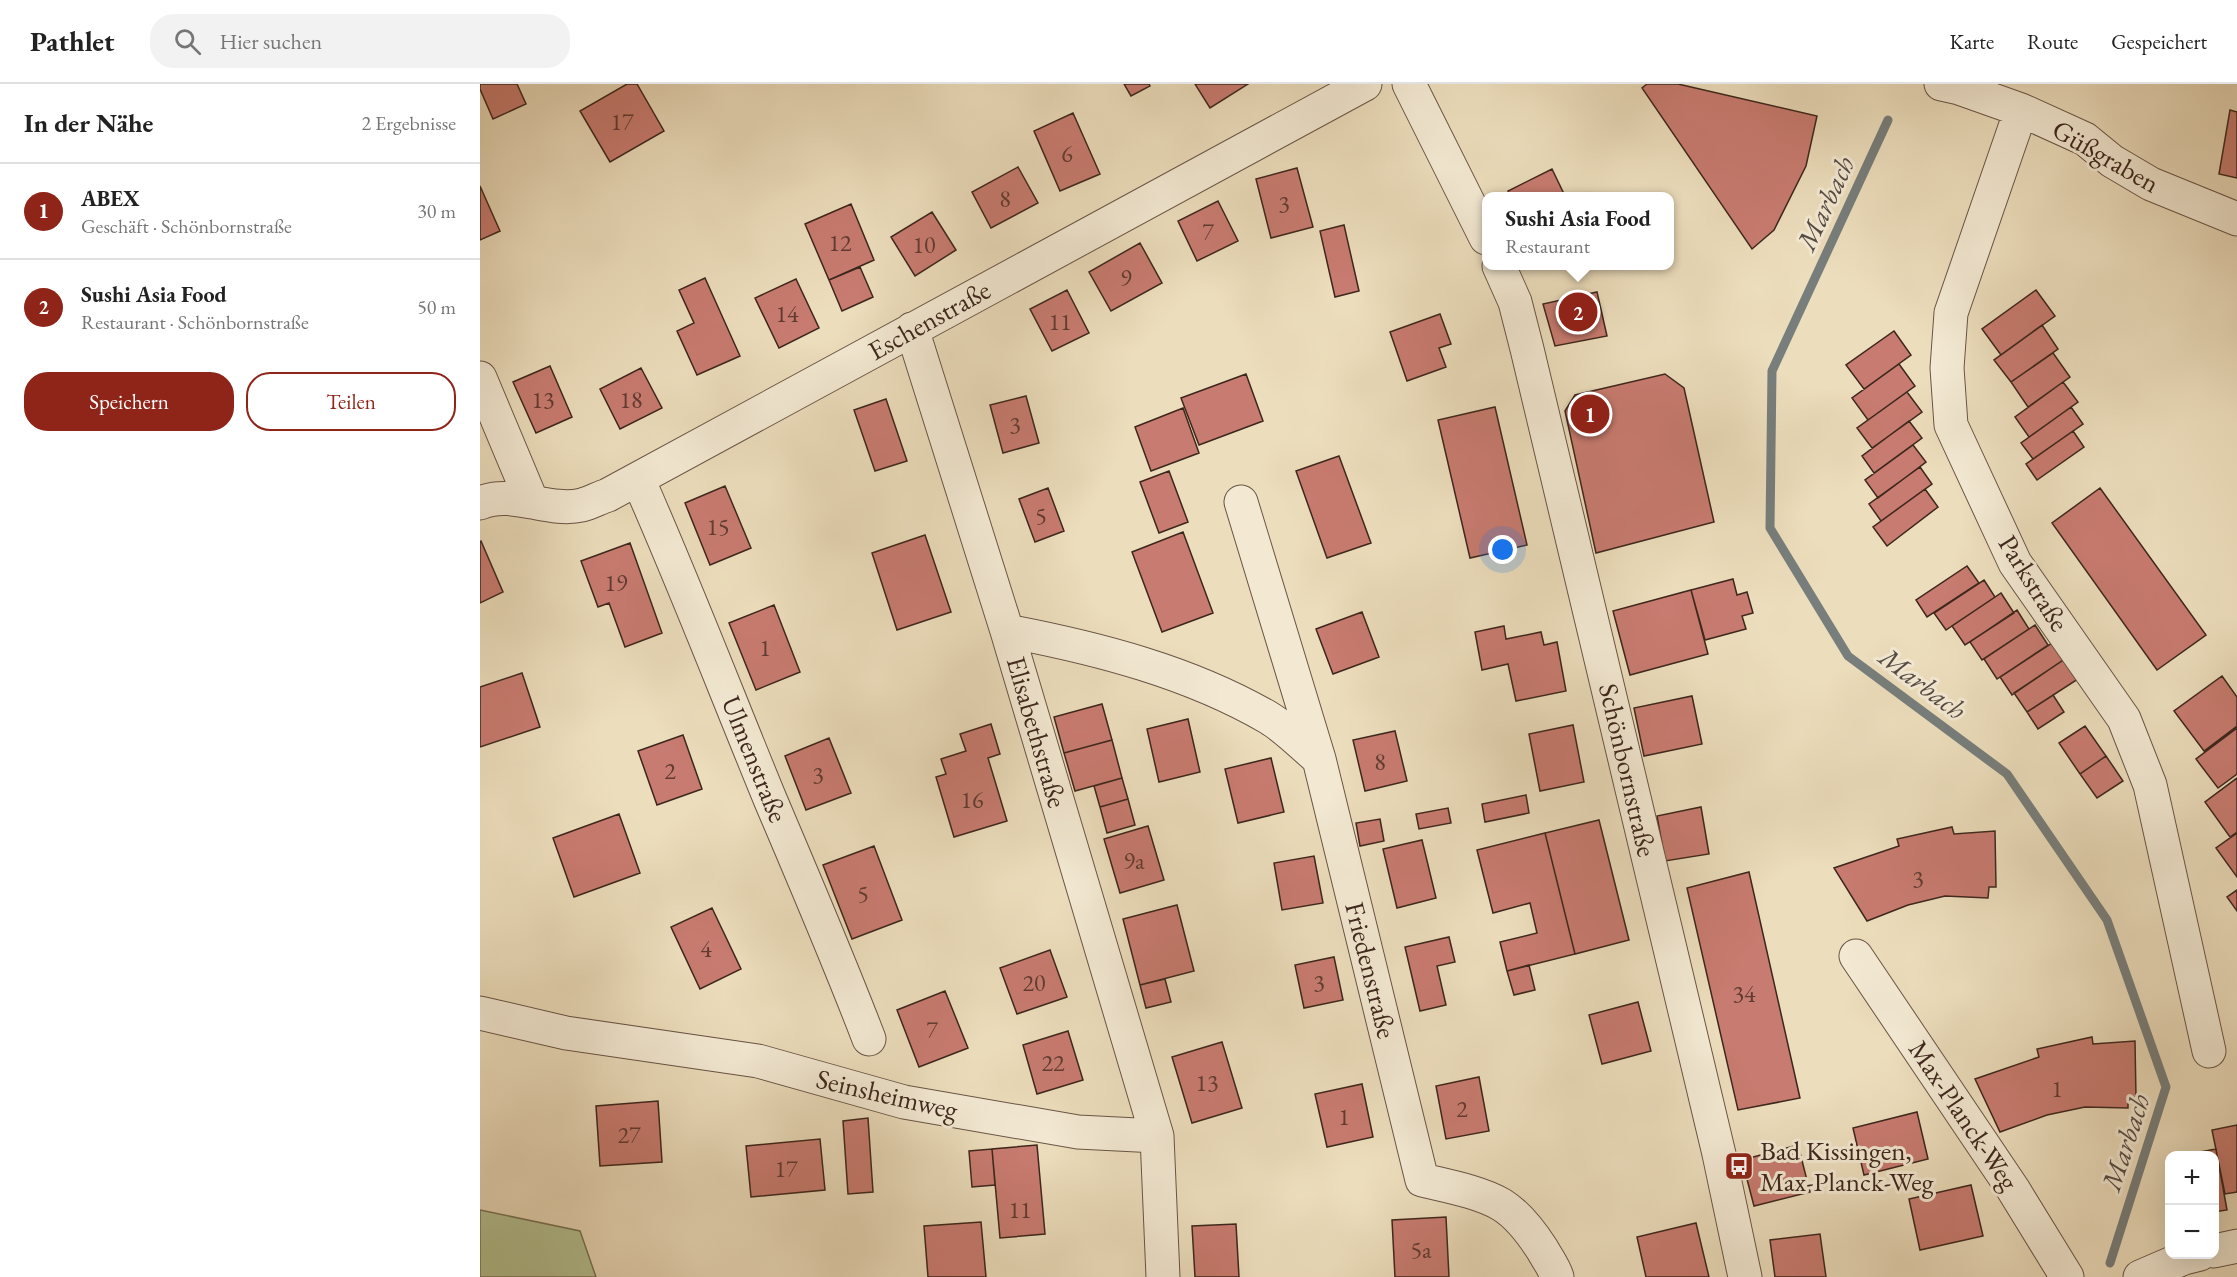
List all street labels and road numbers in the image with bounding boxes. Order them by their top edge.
street label: Güßgraben [2046,111,2166,201]
street label: Eschenstraße [862,272,996,368]
street label: Parkstraße [1991,528,2077,638]
street label: Elisabethstraße [999,652,1075,812]
street label: Schönbornstraße [1591,680,1665,860]
street label: Ulmenstraße [714,691,796,827]
street label: Friedenstraße [1337,898,1405,1042]
street label: Max-Planck-Weg [1901,1033,2027,1197]
street label: Seinsheimweg [813,1061,961,1127]

